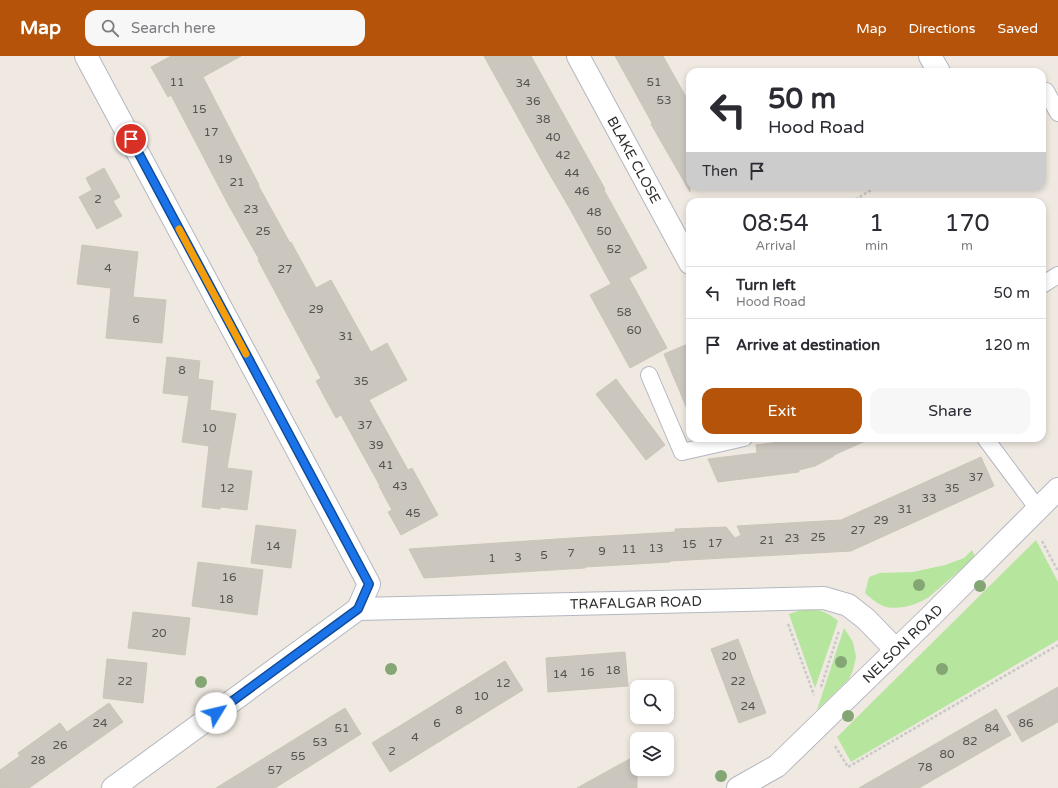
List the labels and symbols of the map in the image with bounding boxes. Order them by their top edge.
house number: 11 [169,75,185,89]
house number: 51 [646,75,662,89]
house number: 34 [515,76,531,90]
house number: 53 [656,93,672,107]
house number: 36 [525,94,541,108]
house number: 15 [191,102,207,116]
house number: 38 [535,112,551,126]
street label: BLAKE CLOSE [604,113,665,206]
pin [114,122,148,156]
house number: 17 [203,125,219,139]
house number: 40 [545,130,561,144]
house number: 42 [555,148,571,162]
house number: 19 [217,152,233,166]
house number: 44 [564,166,580,180]
house number: 21 [229,175,245,189]
house number: 46 [574,184,590,198]
house number: 2 [94,192,102,206]
house number: 23 [243,202,259,216]
house number: 48 [586,205,602,219]
house number: 25 [255,224,271,238]
house number: 50 [596,224,612,238]
house number: 52 [606,242,622,256]
house number: 4 [104,261,112,275]
house number: 27 [277,262,293,276]
house number: 29 [308,302,324,316]
house number: 58 [616,305,632,319]
house number: 6 [132,312,140,326]
house number: 60 [626,323,642,337]
house number: 31 [338,329,354,343]
house number: 8 [178,363,186,377]
house number: 35 [353,374,369,388]
house number: 37 [357,418,373,432]
house number: 10 [201,421,217,435]
house number: 39 [368,438,384,452]
house number: 41 [378,458,394,472]
house number: 37 [968,470,984,484]
house number: 43 [392,479,408,493]
house number: 12 [219,481,235,495]
house number: 35 [944,481,960,495]
house number: 33 [921,491,937,505]
house number: 31 [897,502,913,516]
house number: 45 [405,506,421,520]
house number: 29 [873,513,889,527]
house number: 27 [850,523,866,537]
house number: 25 [810,530,826,544]
house number: 23 [784,531,800,545]
house number: 21 [759,533,775,547]
house number: 17 [707,536,723,550]
house number: 15 [681,537,697,551]
house number: 14 [265,539,281,553]
house number: 13 [648,541,664,555]
house number: 11 [621,542,637,556]
house number: 9 [598,544,606,558]
house number: 7 [567,546,575,560]
house number: 5 [540,548,548,562]
house number: 3 [514,550,522,564]
house number: 1 [488,551,496,565]
house number: 16 [221,570,237,584]
house number: 18 [218,592,234,606]
street label: TRAFALGAR ROAD [570,592,702,612]
street label: NELSON ROAD [859,601,946,687]
house number: 20 [151,626,167,640]
house number: 20 [721,649,737,663]
house number: 18 [605,663,621,677]
house number: 16 [579,665,595,679]
house number: 14 [552,667,568,681]
house number: 22 [117,674,133,688]
house number: 22 [730,674,746,688]
house number: 12 [495,676,511,690]
house number: 10 [473,689,489,703]
position arrow [195,692,237,734]
house number: 24 [740,699,756,713]
house number: 8 [455,703,463,717]
house number: 24 [92,716,108,730]
house number: 6 [433,716,441,730]
house number: 86 [1018,716,1034,730]
house number: 51 [334,721,350,735]
house number: 84 [984,721,1000,735]
house number: 4 [411,730,419,744]
house number: 82 [962,734,978,748]
house number: 53 [312,735,328,749]
house number: 26 [52,738,68,752]
house number: 2 [388,744,396,758]
house number: 80 [939,747,955,761]
house number: 55 [290,749,306,763]
house number: 28 [30,753,46,767]
house number: 78 [917,760,933,774]
house number: 57 [267,763,283,777]

